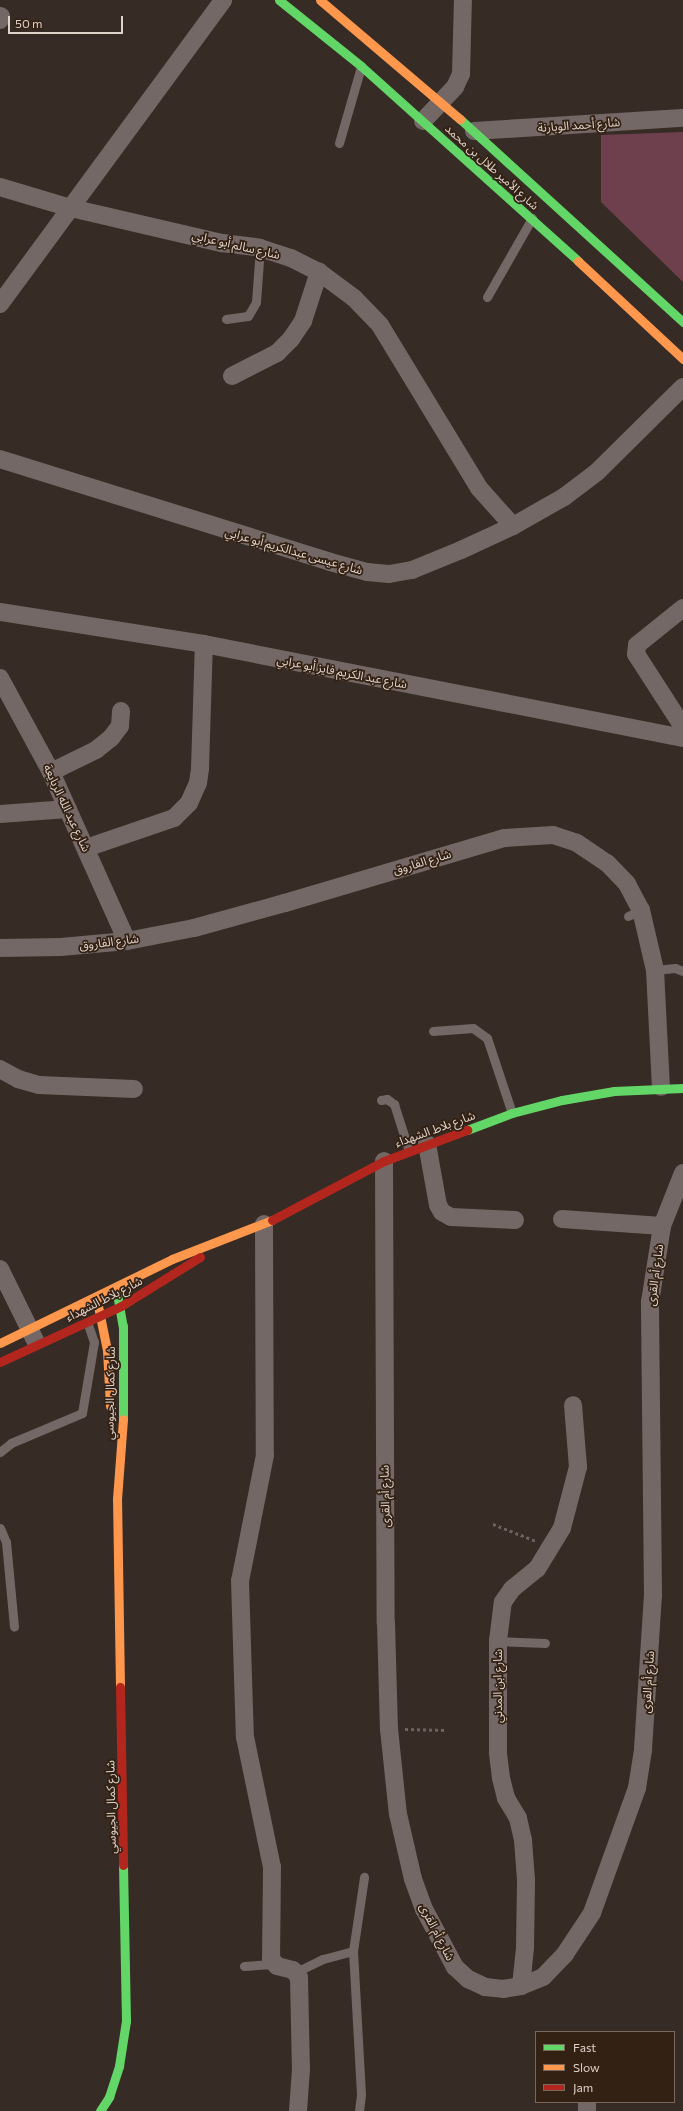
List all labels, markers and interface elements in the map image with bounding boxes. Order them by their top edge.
scale bar [10,8,125,34]
text: 50 m [15,16,43,30]
street label: شارع أحمد الوبارنة [537,115,621,135]
street label: شارع الأمير طلال بن محمد [442,121,542,213]
street label: شارع سالم أبو عرابي [190,228,282,262]
street label: شارع عيسى عبدالكريم أبو عرابي [223,524,365,578]
street label: شارع عبد الكريم فايز أبو عرابي [276,652,408,692]
street label: شارع عبد الله الربايعة [40,762,94,854]
street label: شارع الفاروق [391,846,453,878]
street label: شارع الفاروق [78,931,140,953]
street label: شارع بلاط الشهداء [393,1108,477,1150]
street label: شارع أم القرى [644,1243,666,1307]
street label: شارع بلاط الشهداء [63,1273,145,1325]
street label: شارع كمال الجيوسي [102,1346,118,1440]
street label: شارع أم القرى [377,1465,393,1527]
street label: شارع ابن المدني [491,1649,505,1723]
street label: شارع أم القرى [639,1650,657,1714]
street label: شارع كمال الجيوسي [103,1760,119,1854]
street label: شارع أم القرى [416,1901,458,1963]
legend [535,2031,675,2103]
text: Fast [573,2040,596,2054]
text: Slow [573,2060,600,2074]
text: Jam [573,2080,593,2094]

